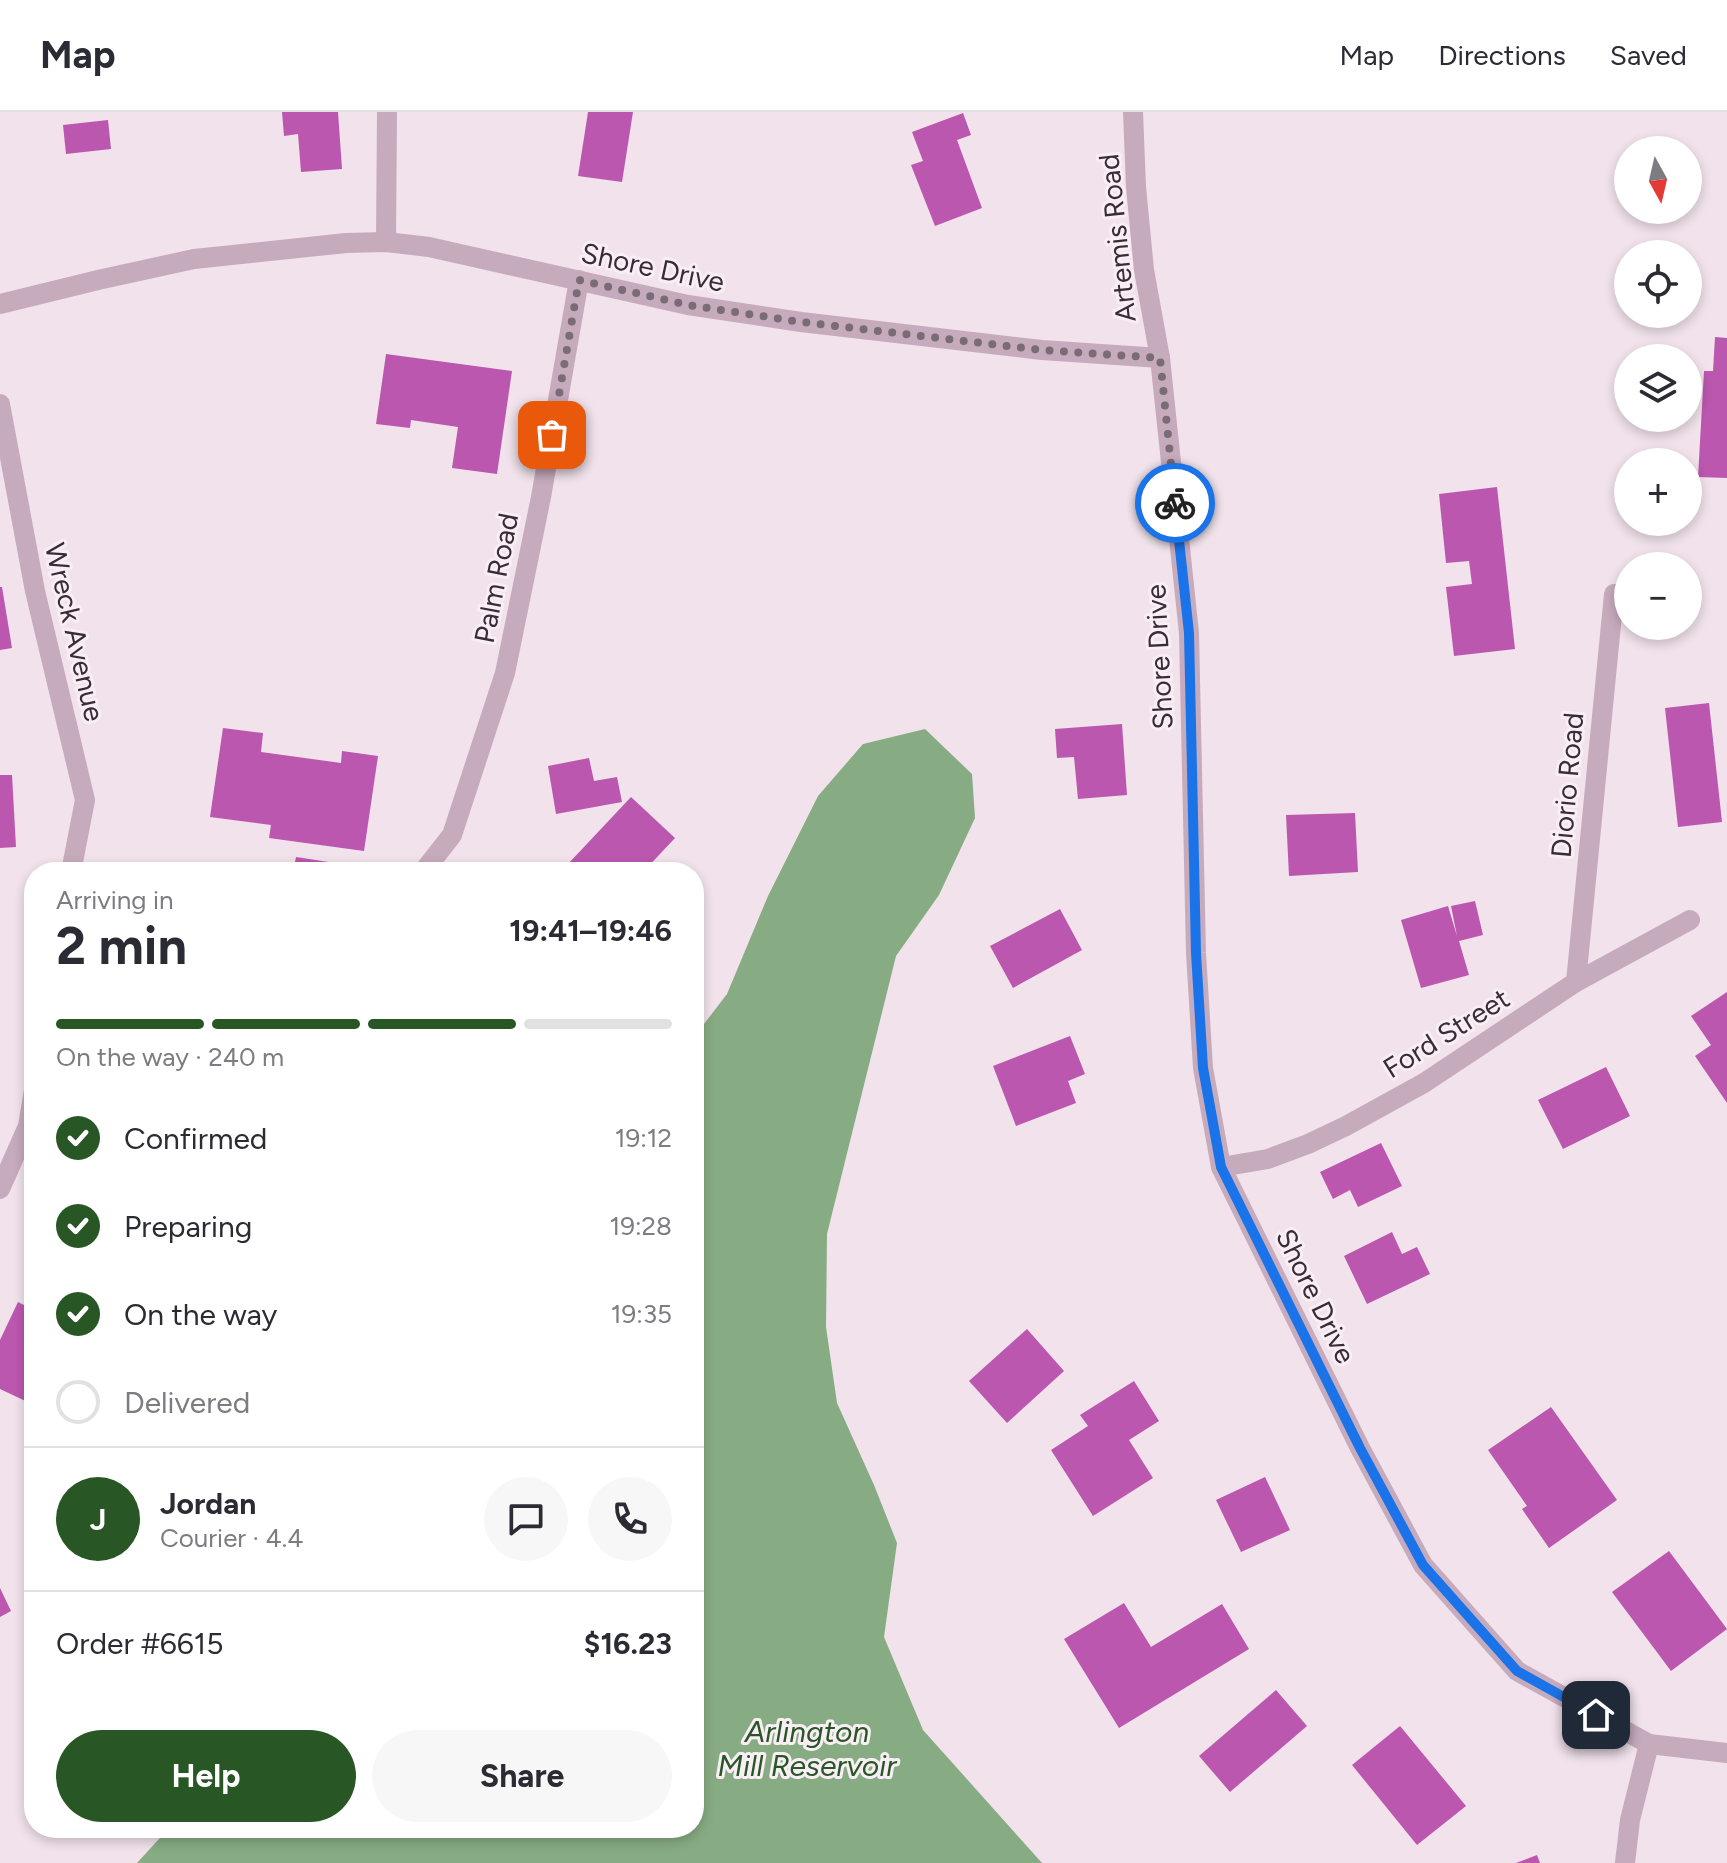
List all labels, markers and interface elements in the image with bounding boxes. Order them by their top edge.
text: Map [40,32,116,78]
text: Map [1340,38,1394,72]
text: Directions [1438,38,1566,72]
text: Saved [1610,38,1687,72]
north arrow [1614,136,1702,224]
map controls [1614,136,1702,640]
street label: Artemis Road [1091,152,1143,324]
street label: Shore Drive [578,235,728,299]
button: locate [1614,240,1702,328]
button: layers [1614,344,1702,432]
pin [518,401,586,469]
icon: bag [530,413,574,457]
button: + [1614,448,1702,536]
courier [1135,463,1215,543]
icon: bike [1153,481,1197,525]
street label: Palm Road [467,510,525,646]
street label: Wreck Avenue [38,540,112,724]
button: − [1614,552,1702,640]
street label: Shore Drive [1138,583,1180,731]
street label: Diorio Road [1544,711,1590,859]
text: Arriving in [56,884,174,916]
text: 19:41–19:46 [509,912,672,949]
text: 2 min [56,915,187,977]
street label: Ford Street [1377,981,1515,1085]
text: On the way · 240 m [56,1041,284,1073]
icon: check [56,1116,100,1160]
text: Confirmed [124,1120,267,1157]
text: 19:12 [615,1122,672,1154]
icon: check [56,1204,100,1248]
text: Preparing [124,1208,252,1245]
text: 19:28 [609,1210,672,1242]
street label: Shore Drive [1269,1223,1363,1369]
icon: check [56,1292,100,1336]
text: On the way [124,1296,277,1333]
text: 19:35 [611,1298,672,1330]
text: Delivered [124,1384,250,1421]
button: chat [484,1477,568,1561]
button: phone [588,1477,672,1561]
text: Jordan [160,1485,256,1522]
text: J [90,1501,106,1538]
text: Courier · 4.4 [160,1522,303,1554]
text: Order #6615 [56,1625,223,1662]
text: $16.23 [584,1625,672,1662]
pin [1562,1681,1630,1749]
icon: home [1574,1693,1618,1737]
water label: Arlington Mill Reservoir [718,1713,898,1784]
button: Help [56,1730,356,1822]
button: Share [372,1730,672,1822]

